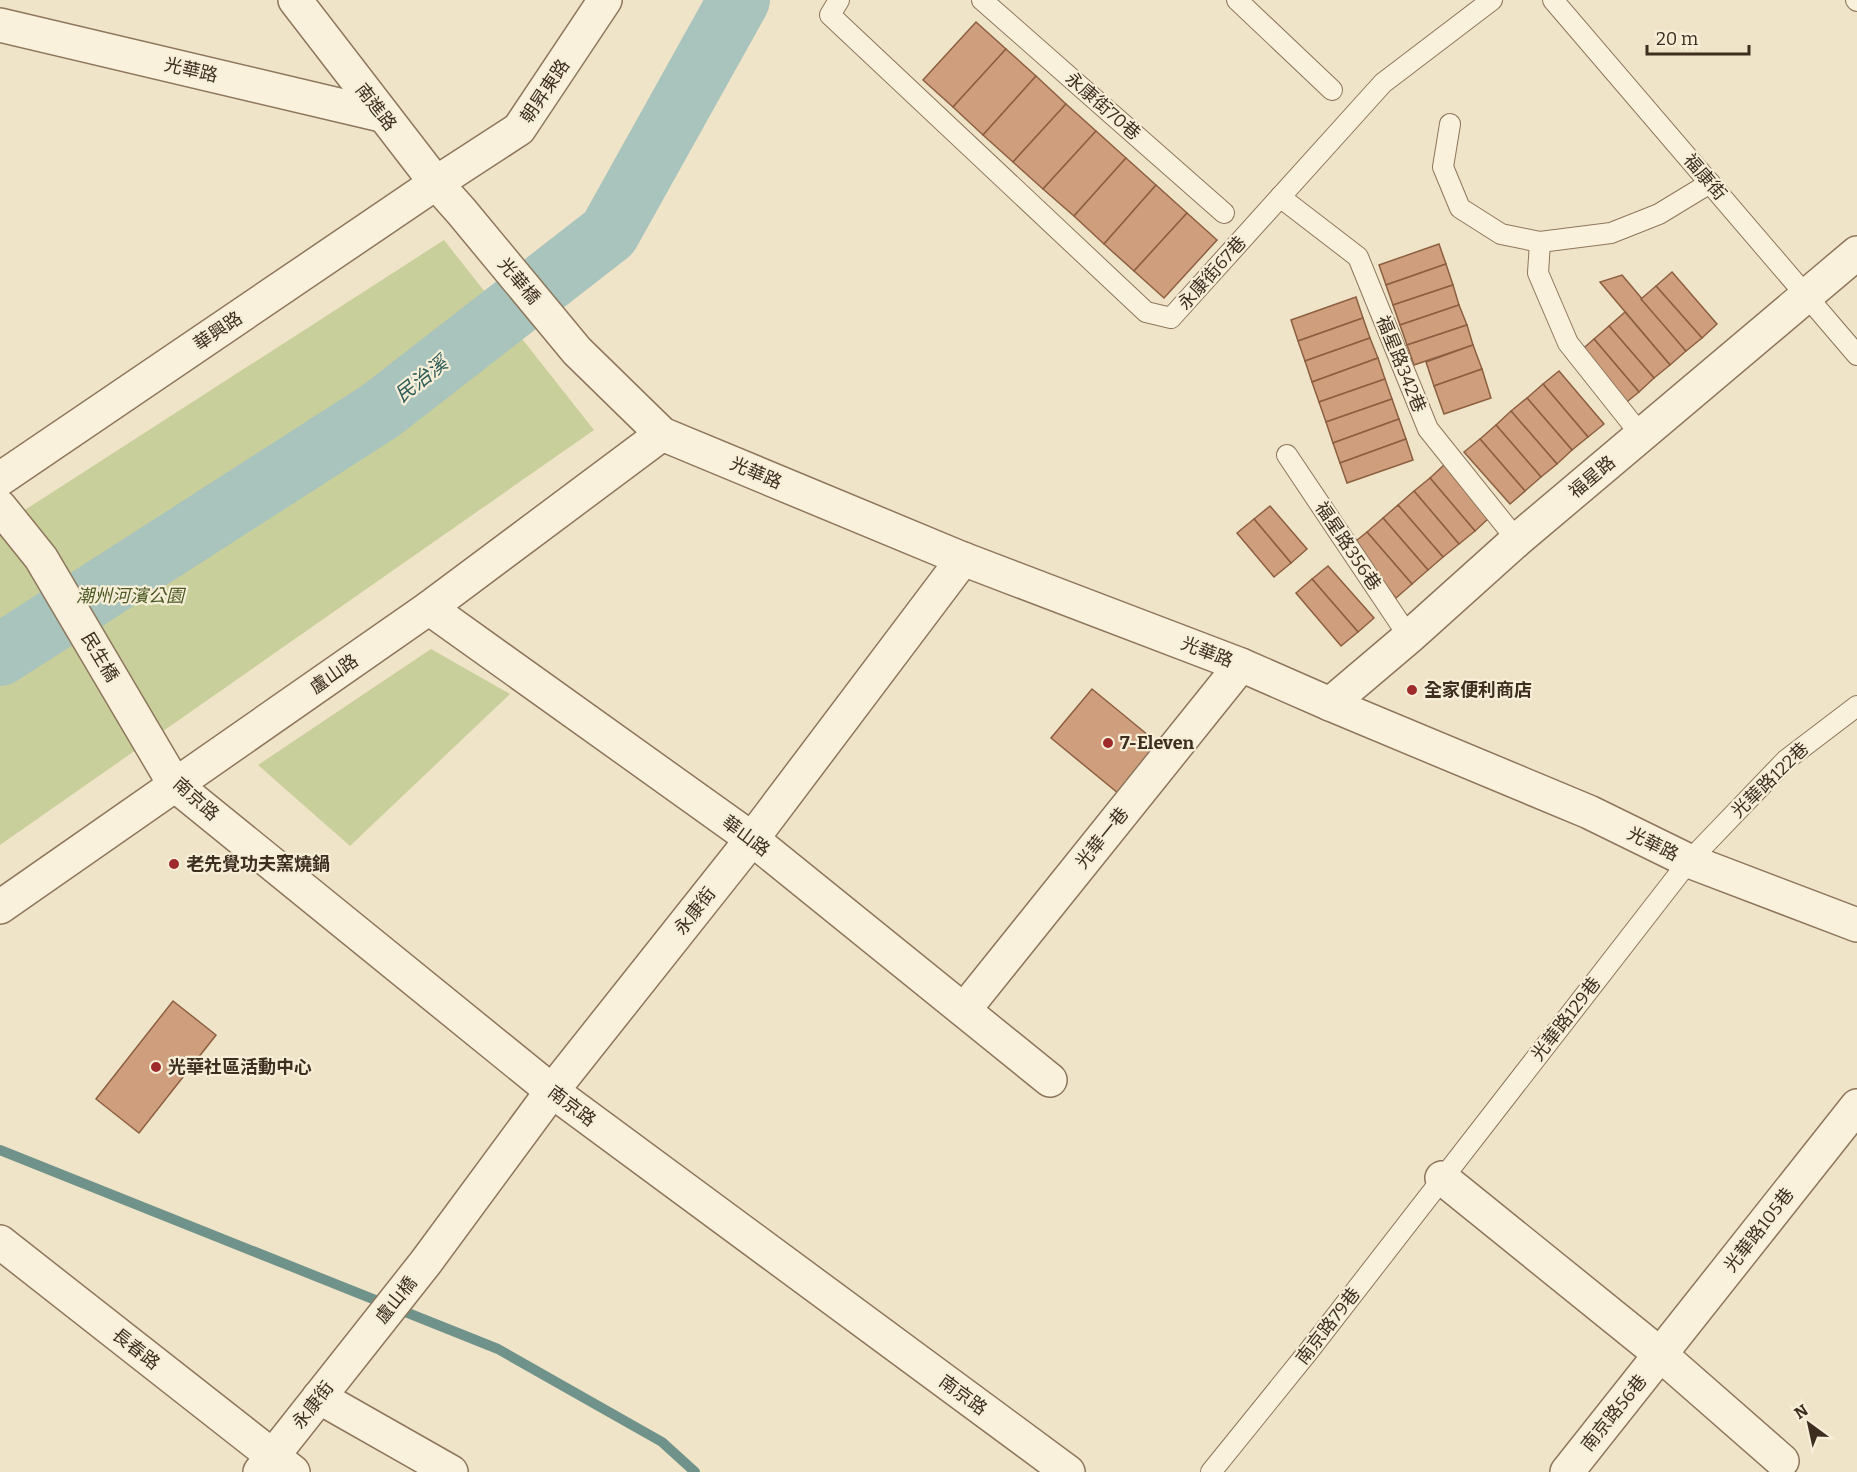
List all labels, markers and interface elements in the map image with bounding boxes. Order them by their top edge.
scale bar [1647,18,1749,56]
text: 20 m [1656,28,1698,50]
street label: 光華路 [162,53,220,87]
street label: 朝昇東路 [516,55,574,127]
street label: 永康街70巷 [1061,67,1145,145]
street label: 南進路 [351,79,401,135]
street label: 福康街 [1679,149,1731,205]
street label: 永康街67巷 [1173,232,1251,314]
street label: 光華橋 [493,253,545,309]
street label: 華興路 [189,307,247,355]
street label: 福星路342巷 [1372,312,1430,416]
water label: 民治溪 [390,349,454,407]
street label: 福星路 [1564,451,1620,503]
street label: 光華路 [727,452,785,494]
street label: 福星路356巷 [1310,497,1386,595]
park label: 潮州河濱公園 [76,585,187,607]
street label: 民生橋 [77,628,123,686]
street label: 光華路 [1178,632,1236,672]
street label: 盧山路 [306,650,362,698]
place label: 全家便利商店 [1424,679,1532,701]
marker: 全家便利商店 [1405,683,1419,697]
place label: 7-Eleven [1120,732,1195,754]
marker: 7-Eleven [1101,736,1115,750]
street label: 光華路122巷 [1727,738,1813,822]
street label: 南京路 [169,773,223,825]
street label: 光華一巷 [1071,803,1133,873]
street label: 華山路 [718,811,774,861]
street label: 光華路 [1624,822,1682,866]
place label: 老先覺功夫窯燒鍋 [186,853,330,875]
marker: 老先覺功夫窯燒鍋 [167,857,181,871]
street label: 永康街 [670,883,720,939]
street label: 光華路129巷 [1527,973,1605,1065]
place label: 光華社區活動中心 [168,1056,312,1078]
marker: 光華社區活動中心 [149,1060,163,1074]
street label: 南京路 [544,1081,600,1131]
street label: 光華路105巷 [1719,1184,1799,1276]
street label: 盧山橋 [370,1272,422,1328]
street label: 南京路79巷 [1291,1283,1365,1369]
street label: 長春路 [108,1324,164,1374]
street label: 南京路 [935,1370,991,1420]
street label: 南京路56巷 [1576,1370,1652,1456]
street label: 永康街 [288,1377,338,1433]
north arrow [1779,1394,1839,1454]
text: N [1791,1401,1811,1423]

